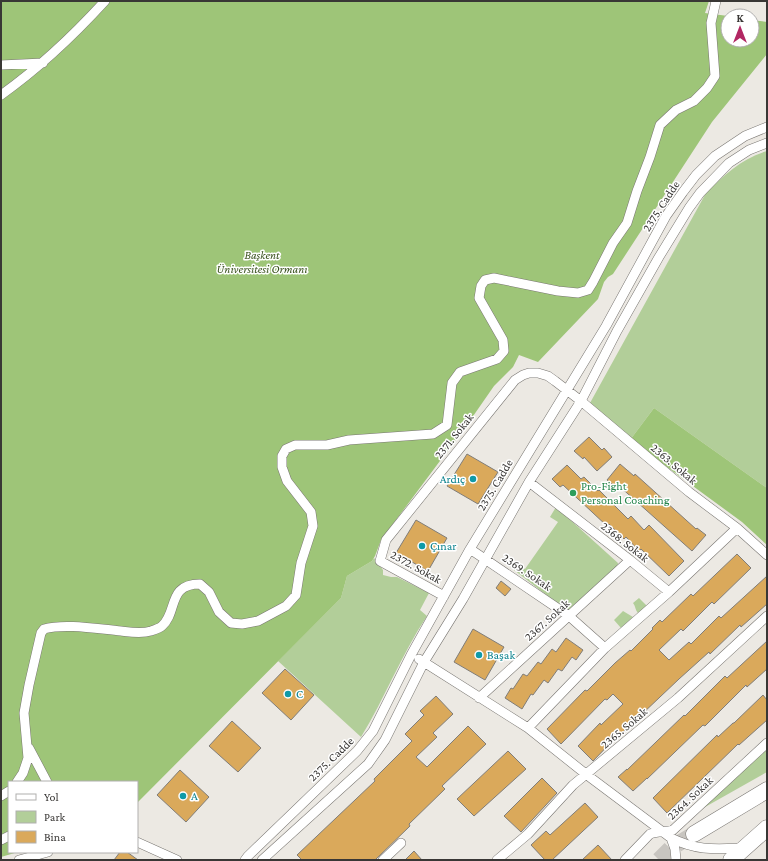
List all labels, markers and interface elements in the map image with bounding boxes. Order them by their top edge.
north arrow [720,8,760,48]
text: K [736,12,744,24]
street label: 2375. Cadde [639,178,683,234]
park label: Başkent Üniversitesi Ormanı [217,248,307,276]
street label: 2371. Sokak [431,410,477,462]
street label: 2363. Sokak [648,441,700,488]
street label: 2375. Cadde [474,457,516,513]
place label: Ardıç [440,472,465,486]
marker: Ardıç [468,474,478,484]
place label: Pro-Fight Personal Coaching [581,479,670,507]
marker: Pro-Fight Personal Coaching [568,488,578,498]
street label: 2368. Sokak [598,519,652,565]
place label: Çınar [430,539,457,553]
marker: Çınar [417,541,427,551]
street label: 2372. Sokak [388,547,444,587]
street label: 2369. Sokak [500,550,555,594]
street label: 2367. Sokak [522,596,573,644]
place label: Başak [487,648,515,662]
marker: Başak [474,650,484,660]
place label: C [296,687,303,701]
marker: C [283,689,293,699]
street label: 2365. Sokak [598,704,650,751]
street label: 2375. Cadde [305,734,357,784]
street label: 2364. Sokak [664,773,716,823]
legend [8,781,138,853]
place label: A [191,789,198,803]
text: Yol [44,790,59,804]
marker: A [178,791,188,801]
text: Park [44,810,66,824]
text: Bina [44,830,66,844]

